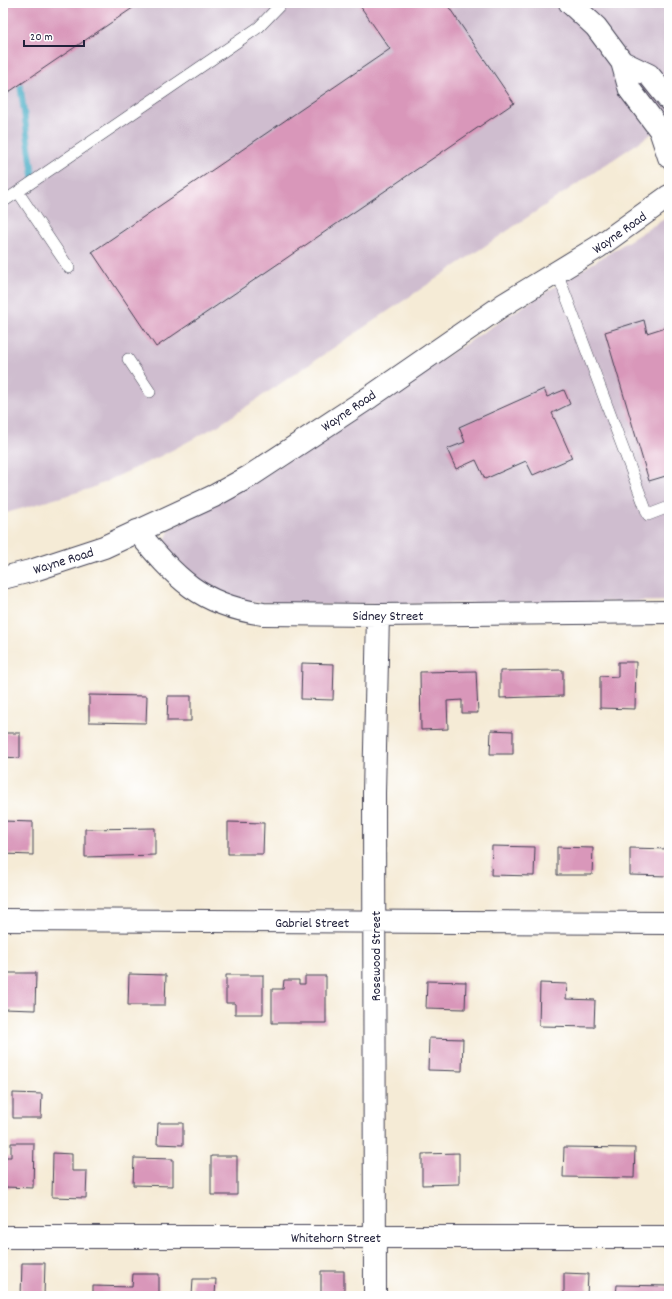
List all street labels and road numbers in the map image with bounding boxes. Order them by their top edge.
street label: Wayne Road [589,208,651,260]
street label: Wayne Road [318,386,381,437]
street label: Wayne Road [31,543,96,581]
street label: Sidney Street [353,607,423,627]
street label: Rosewood Street [367,911,387,1001]
street label: Gabriel Street [275,914,349,934]
street label: Whitehorn Street [291,1229,381,1249]

